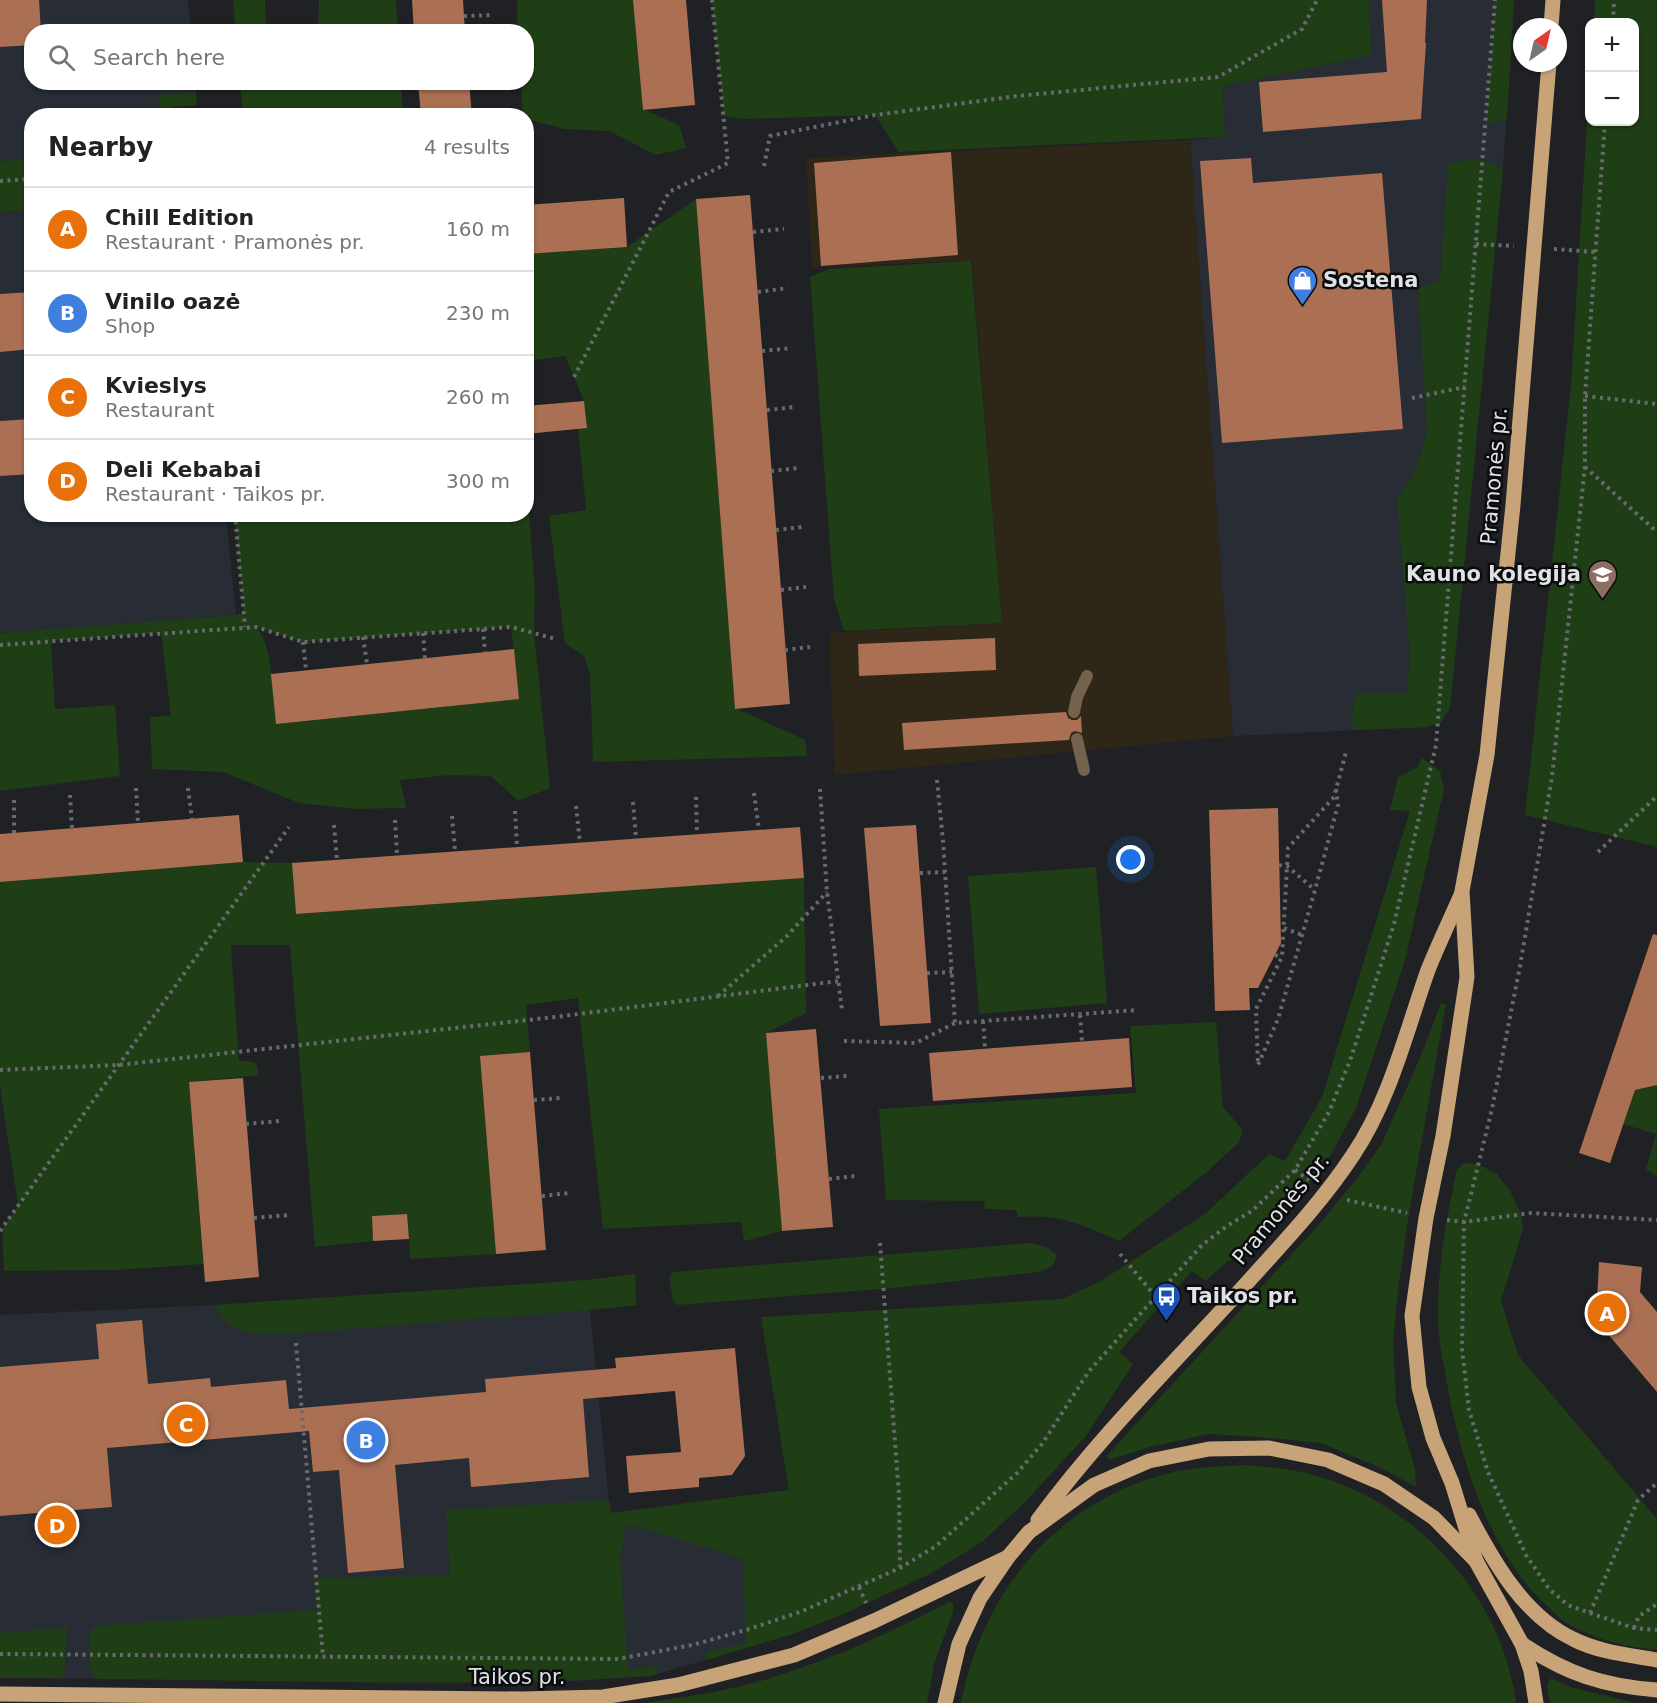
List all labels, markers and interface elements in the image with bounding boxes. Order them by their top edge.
north arrow [1513,18,1567,72]
map controls [1585,18,1639,126]
button: + [1585,18,1639,72]
search box [24,24,534,90]
icon: search [45,41,78,74]
text: Search here [93,45,225,70]
button: − [1585,72,1639,126]
text: Nearby [48,132,153,162]
text: 4 results [424,135,510,159]
text: Chill Edition [105,205,254,230]
text: A [60,217,75,241]
text: 160 m [446,217,510,241]
text: Restaurant · Pramonės pr. [105,230,365,254]
shop icon: Sostena [1286,264,1318,306]
place label: Sostena [1323,268,1418,292]
text: Vinilo oazė [105,289,240,314]
text: B [60,301,75,325]
text: 230 m [446,301,510,325]
text: Shop [105,314,155,338]
text: Kvieslys [105,373,207,398]
text: C [60,385,75,409]
text: 260 m [446,385,510,409]
text: Restaurant [105,398,215,422]
street label: Pramonės pr. [1476,406,1512,546]
text: Deli Kebabai [105,457,261,482]
text: D [59,469,76,493]
text: 300 m [446,469,510,493]
text: Restaurant · Taikos pr. [105,482,326,506]
school or university icon: Kauno kolegija [1586,558,1618,600]
place label: Kauno kolegija [1406,562,1581,586]
your location [1116,845,1145,874]
street label: Pramonės pr. [1228,1149,1334,1269]
bus stop icon: Taikos pr. [1150,1280,1182,1322]
place label: Taikos pr. [1187,1284,1298,1308]
pin: A [1588,1290,1626,1336]
pin: C [166,1402,206,1446]
pin: B [346,1418,386,1462]
pin: D [38,1502,76,1547]
street label: Taikos pr. [468,1665,565,1689]

